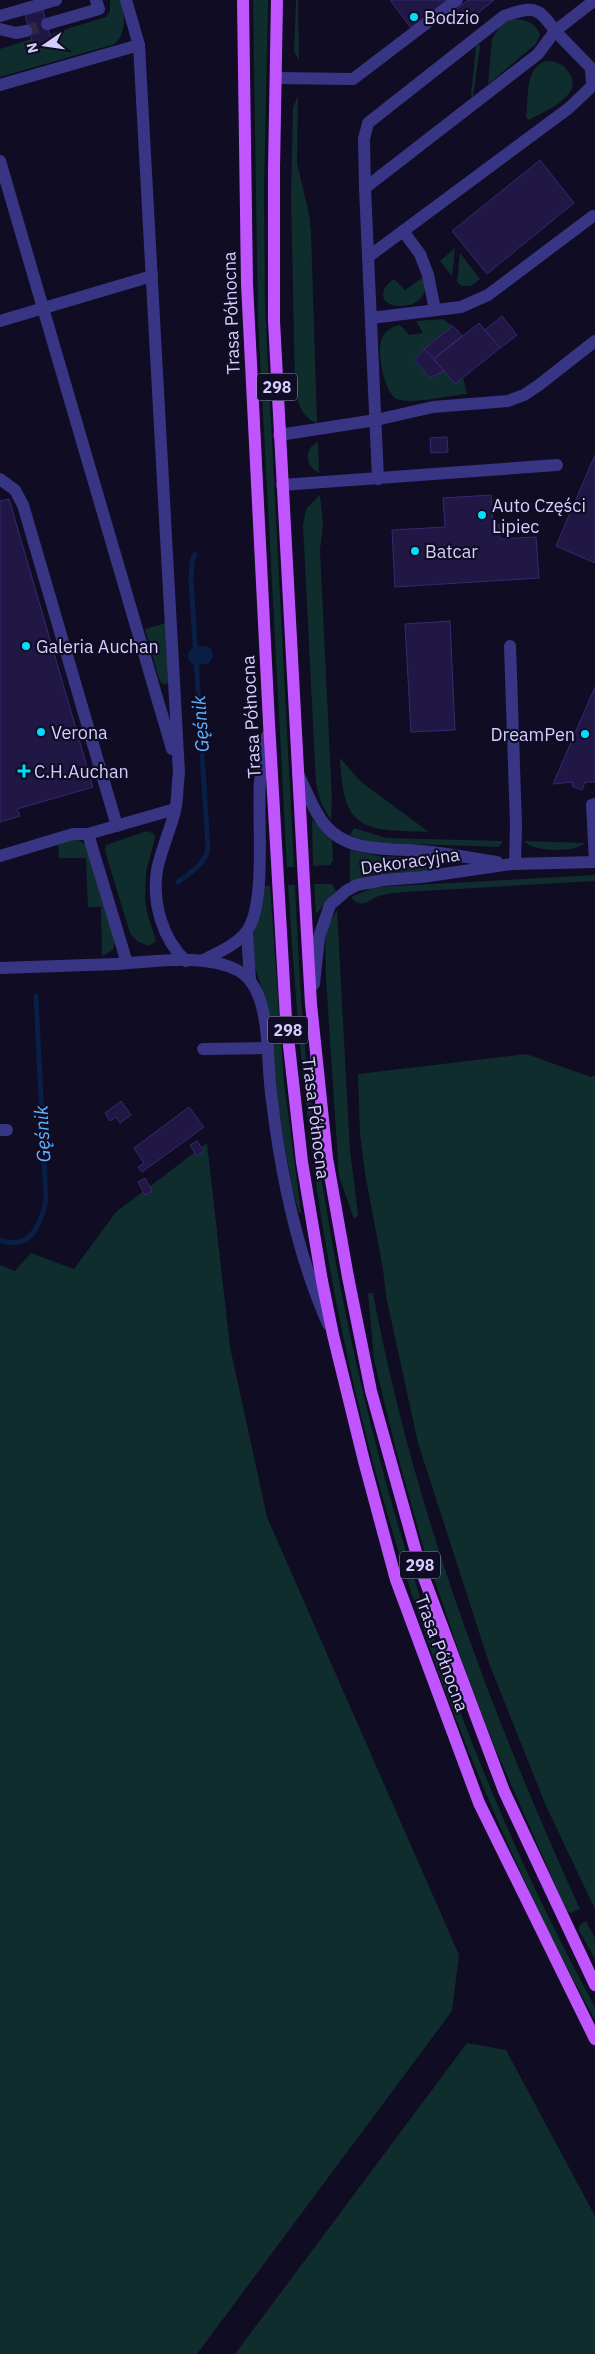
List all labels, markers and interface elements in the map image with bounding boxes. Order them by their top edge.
place label: Bodzio [424,6,479,29]
marker: Bodzio [408,11,420,23]
north arrow [20,20,70,70]
text: N [22,41,42,55]
street label: Trasa Północna [217,251,245,375]
road number: 298 [257,374,297,401]
place label: Auto Części Lipiec [492,494,586,538]
marker: Auto Części Lipiec [476,509,488,521]
place label: Batcar [425,540,478,563]
marker: Batcar [409,545,421,557]
place label: Galeria Auchan [36,635,159,658]
marker: Galeria Auchan [20,640,32,652]
street label: Trasa Północna [236,655,266,779]
water label: Gęśnik [186,694,214,753]
place label: Verona [51,721,108,744]
place label: DreamPen [491,723,575,746]
marker: Verona [35,726,47,738]
marker: DreamPen [579,728,591,740]
place label: C.H.Auchan [34,760,129,783]
marker: C.H.Auchan [18,765,30,777]
street label: Dekoracyjna [359,843,461,879]
road number: 298 [268,1016,308,1044]
street label: Trasa Północna [297,1056,335,1181]
water label: Gęśnik [28,1104,55,1163]
road number: 298 [400,1552,440,1578]
street label: Trasa Północna [410,1591,474,1715]

